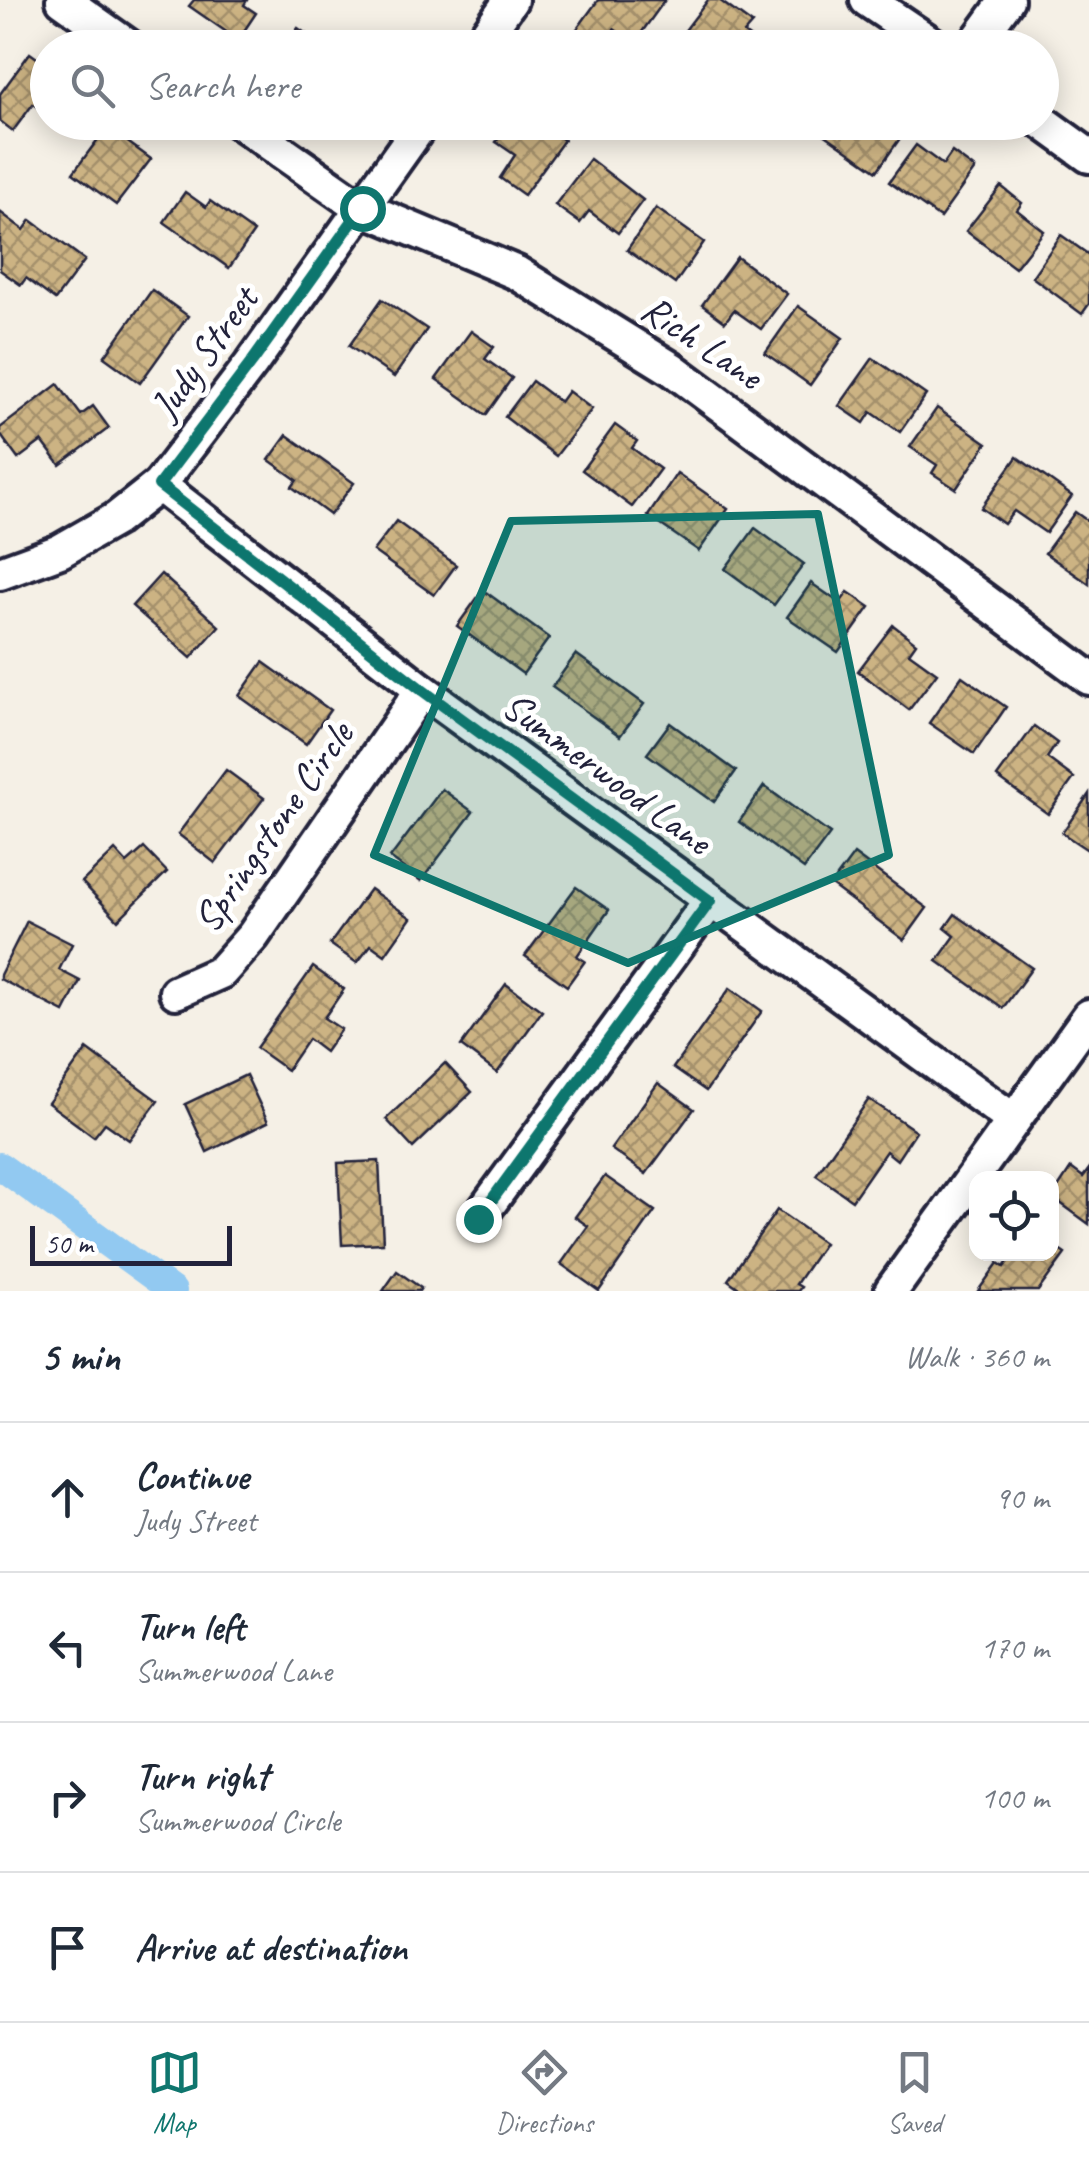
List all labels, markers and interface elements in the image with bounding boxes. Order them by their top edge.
search box [30,30,1059,140]
icon: search [65,58,120,113]
text: Search here [145,62,300,109]
route start [340,186,386,232]
street label: Judy Street [138,274,271,431]
street label: Rich Lane [632,284,774,402]
street label: Summerwood Lane [493,680,724,867]
street label: Springstone Circle [182,710,366,942]
map controls [969,1171,1059,1261]
button: locate [969,1171,1059,1261]
route end [456,1197,502,1243]
scale bar [30,1221,232,1266]
text: 50 m [45,1226,93,1261]
text: 5 min [40,1330,120,1383]
text: Walk · 360 m [905,1336,1049,1377]
text: Continue [135,1453,249,1500]
icon: ahead [40,1470,95,1525]
text: 90 m [995,1477,1049,1518]
text: Judy Street [135,1500,256,1541]
text: Turn left [135,1603,245,1650]
icon: left [40,1620,95,1675]
text: 170 m [980,1627,1049,1668]
text: Summerwood Lane [135,1650,332,1691]
text: Turn right [135,1753,269,1800]
icon: right [40,1770,95,1825]
text: 100 m [980,1777,1049,1818]
text: Summerwood Circle [135,1800,340,1841]
icon: arrive [40,1920,95,1975]
text: Arrive at destination [135,1924,407,1971]
tab: Map [147,2045,202,2140]
tab: Directions [496,2045,593,2140]
tab: Saved [887,2045,942,2140]

